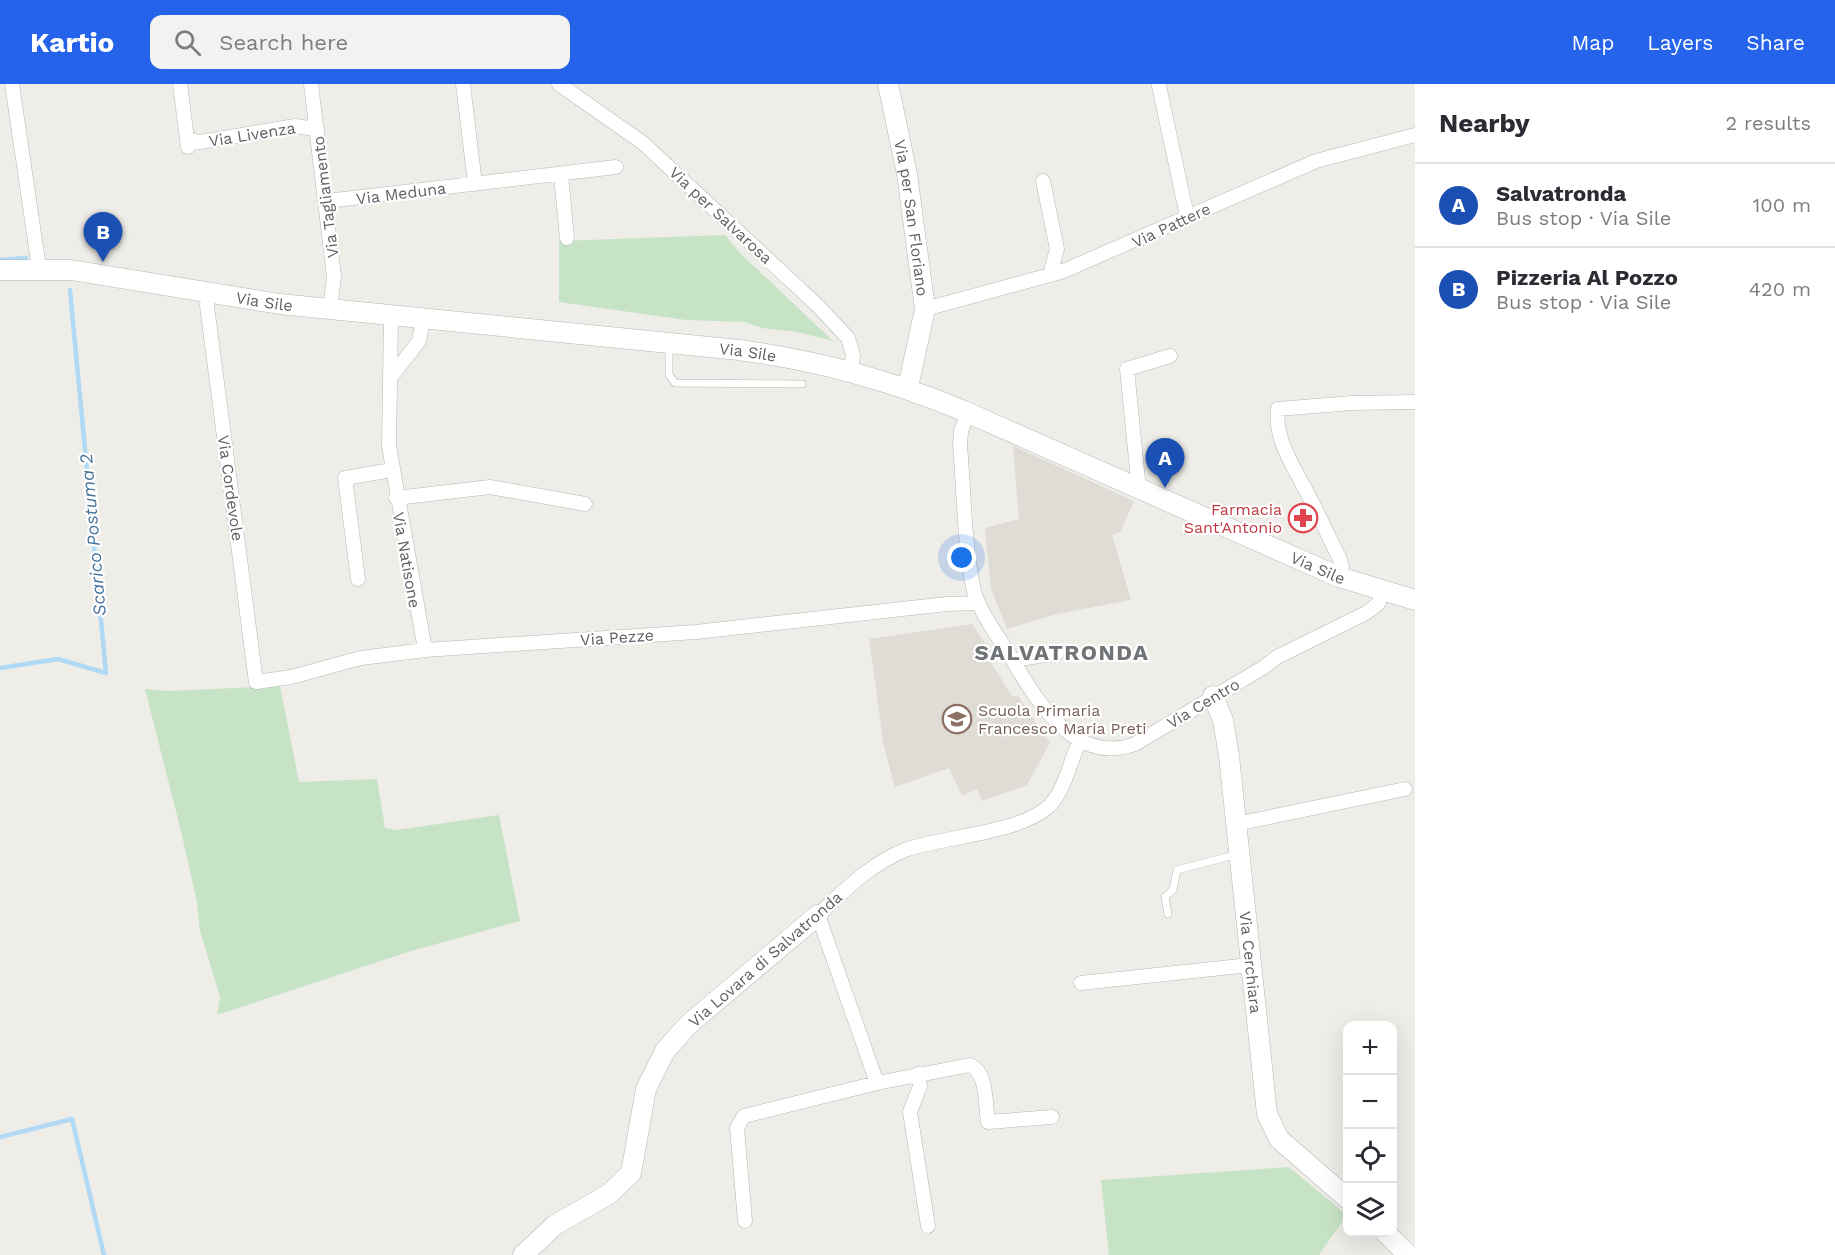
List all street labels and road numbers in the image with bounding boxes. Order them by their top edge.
street label: Via Livenza [207,118,297,151]
street label: Via Tagliamento [309,135,342,259]
street label: Via per San Floriano [890,138,932,297]
street label: Via per Salvarosa [665,163,776,268]
street label: Via Meduna [355,179,447,208]
street label: Via Pattere [1129,199,1213,252]
street label: Via Sile [235,288,294,315]
street label: Via Sile [718,339,778,366]
street label: Via Cordevole [214,434,247,542]
street label: Via Natisone [389,511,424,610]
street label: Via Sile [1288,548,1347,588]
street label: Via Pezze [580,625,655,650]
street label: Via Centro [1163,674,1243,733]
street label: Via Lovara di Salvatronda [685,888,846,1031]
street label: Via Cerchiara [1236,910,1265,1015]

